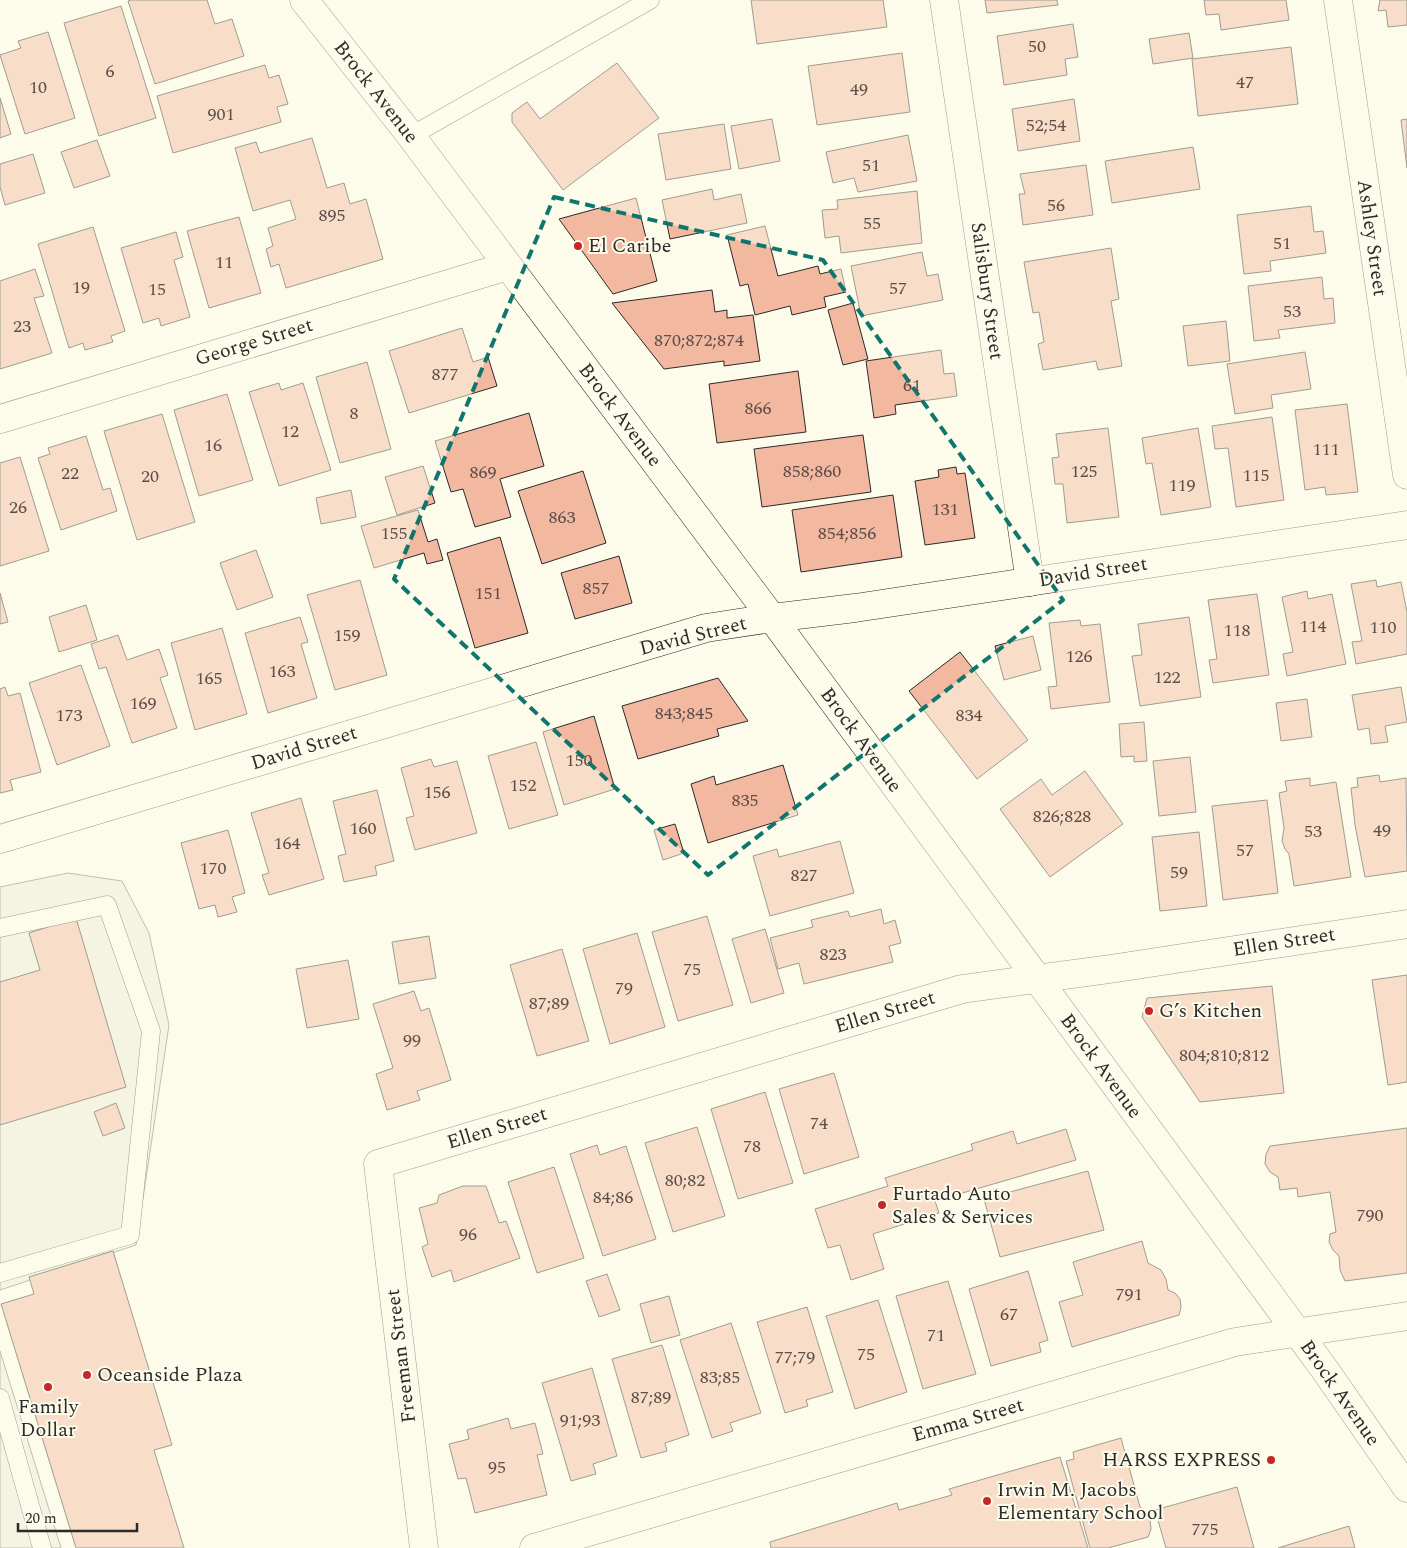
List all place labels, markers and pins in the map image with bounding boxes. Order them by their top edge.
place label: El Caribe [588,231,671,261]
marker: El Caribe [572,240,584,252]
place label: G’s Kitchen [1159,996,1262,1026]
marker: G’s Kitchen [1143,1005,1155,1017]
place label: Furtado Auto Sales & Services [892,1179,1033,1232]
marker: Furtado Auto Sales & Services [876,1199,888,1211]
place label: Oceanside Plaza [97,1360,243,1390]
marker: Oceanside Plaza [81,1369,93,1381]
marker: Family Dollar [42,1381,54,1393]
place label: Family Dollar [18,1392,80,1445]
place label: HARSS EXPRESS [1102,1445,1261,1475]
marker: HARSS EXPRESS [1265,1454,1277,1466]
place label: Irwin M. Jacobs Elementary School [997,1475,1163,1528]
marker: Irwin M. Jacobs Elementary School [981,1495,993,1507]

